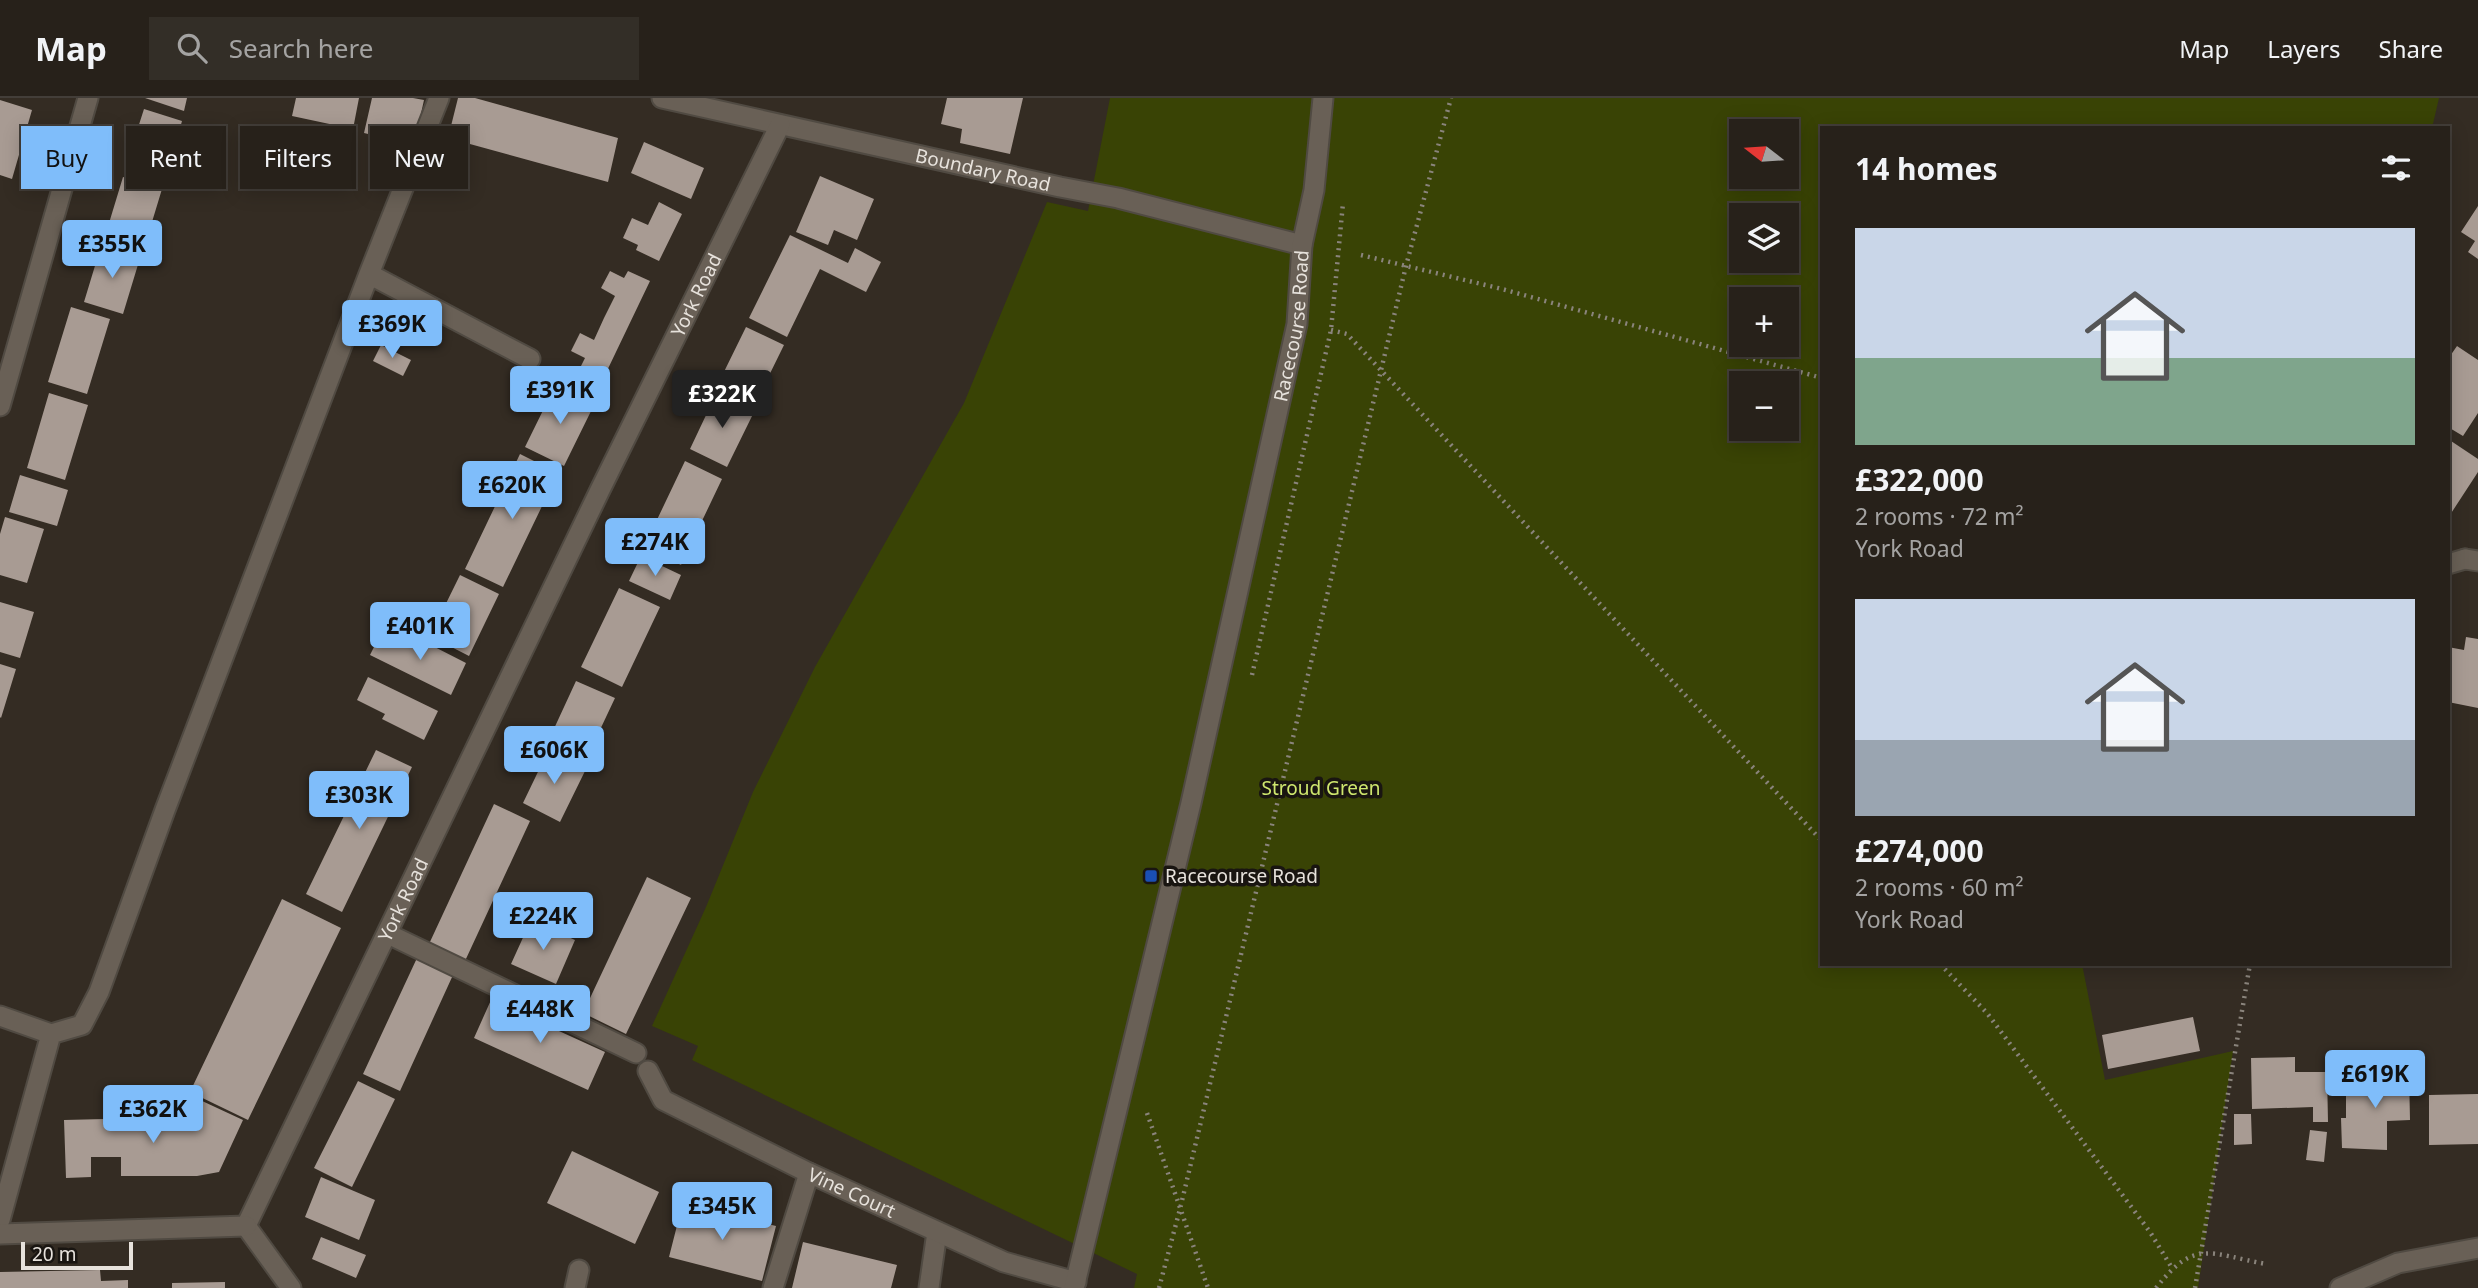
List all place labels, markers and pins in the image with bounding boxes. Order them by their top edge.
pin: £355K [63,220,161,280]
pin: £369K [343,300,441,360]
pin: £391K [511,366,609,426]
pin: £322K [673,370,771,430]
pin: £620K [463,462,561,521]
pin: £274K [606,518,704,578]
pin: £401K [371,602,469,662]
pin: £606K [505,726,603,786]
pin: £303K [310,772,408,831]
place label: Racecourse Road [1165,863,1318,889]
marker: Racecourse Road [1143,868,1159,884]
pin: £224K [494,892,592,952]
pin: £448K [491,986,589,1045]
pin: £619K [2326,1051,2424,1110]
pin: £362K [104,1086,202,1145]
pin: £345K [673,1182,771,1242]

